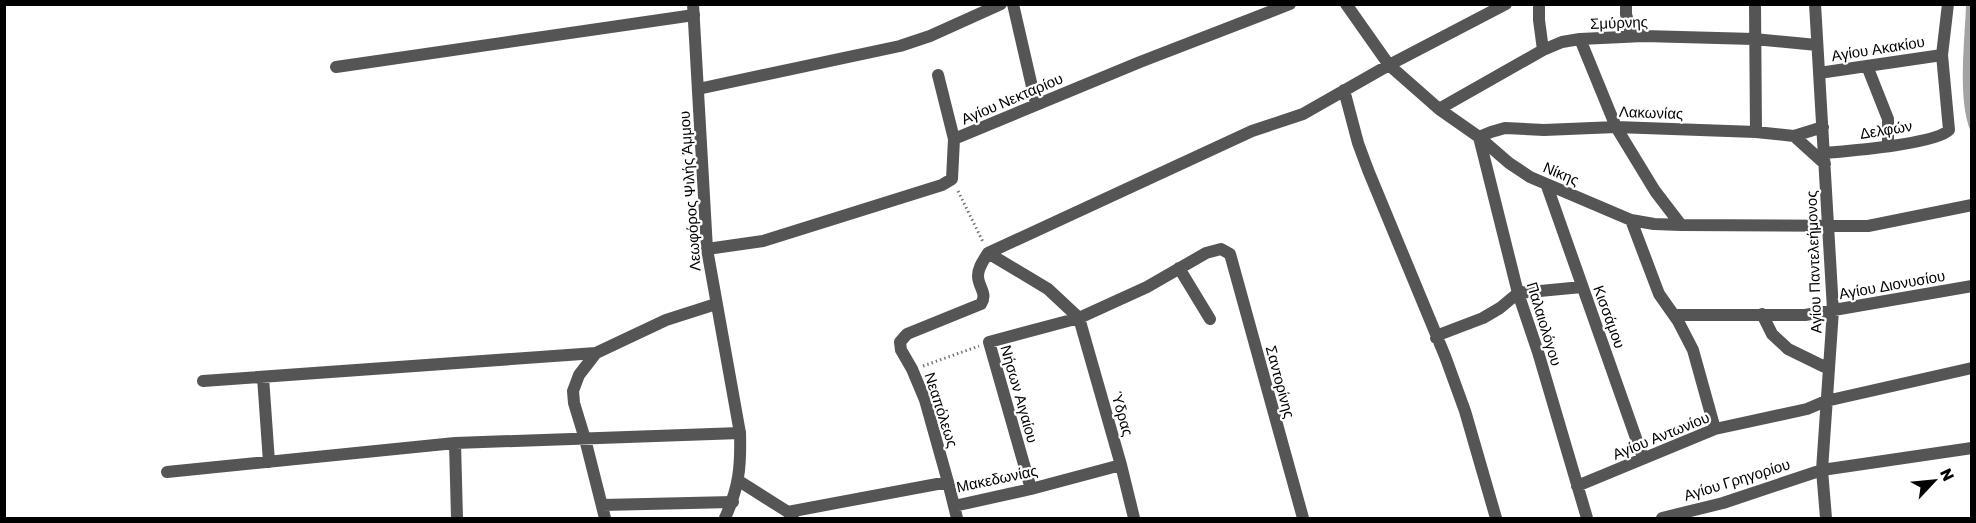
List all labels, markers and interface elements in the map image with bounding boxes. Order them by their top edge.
street label: Σμύρνης [1590,13,1648,33]
street label: Αγίου Ακακίου [1830,33,1926,65]
street label: Αγίου Νεκταρίου [958,69,1066,129]
street label: Λακωνίας [1618,103,1684,123]
street label: Λεωφόρος Ψιλής Άμμου [675,110,705,272]
street label: Δελφών [1858,117,1914,143]
street label: Νίκης [1540,158,1582,190]
street label: Αγίου Παντελεήμονος [1803,190,1825,334]
street label: Αγίου Διονυσίου [1838,267,1946,303]
street label: Παλαιολόγου [1523,280,1565,368]
street label: Κισσάμου [1589,283,1629,351]
street label: Νήσων Αιγαίου [996,343,1042,445]
street label: Σαντορίνης [1262,344,1298,420]
street label: Νεαπόλεως [920,370,962,450]
street label: Ύδρας [1107,390,1137,438]
street label: Αγίου Αντωνίου [1610,408,1712,464]
north arrow [1904,451,1964,511]
street label: Αγίου Γρηγορίου [1682,455,1792,505]
street label: Μακεδωνίας [955,462,1039,496]
text: N [1936,465,1958,484]

